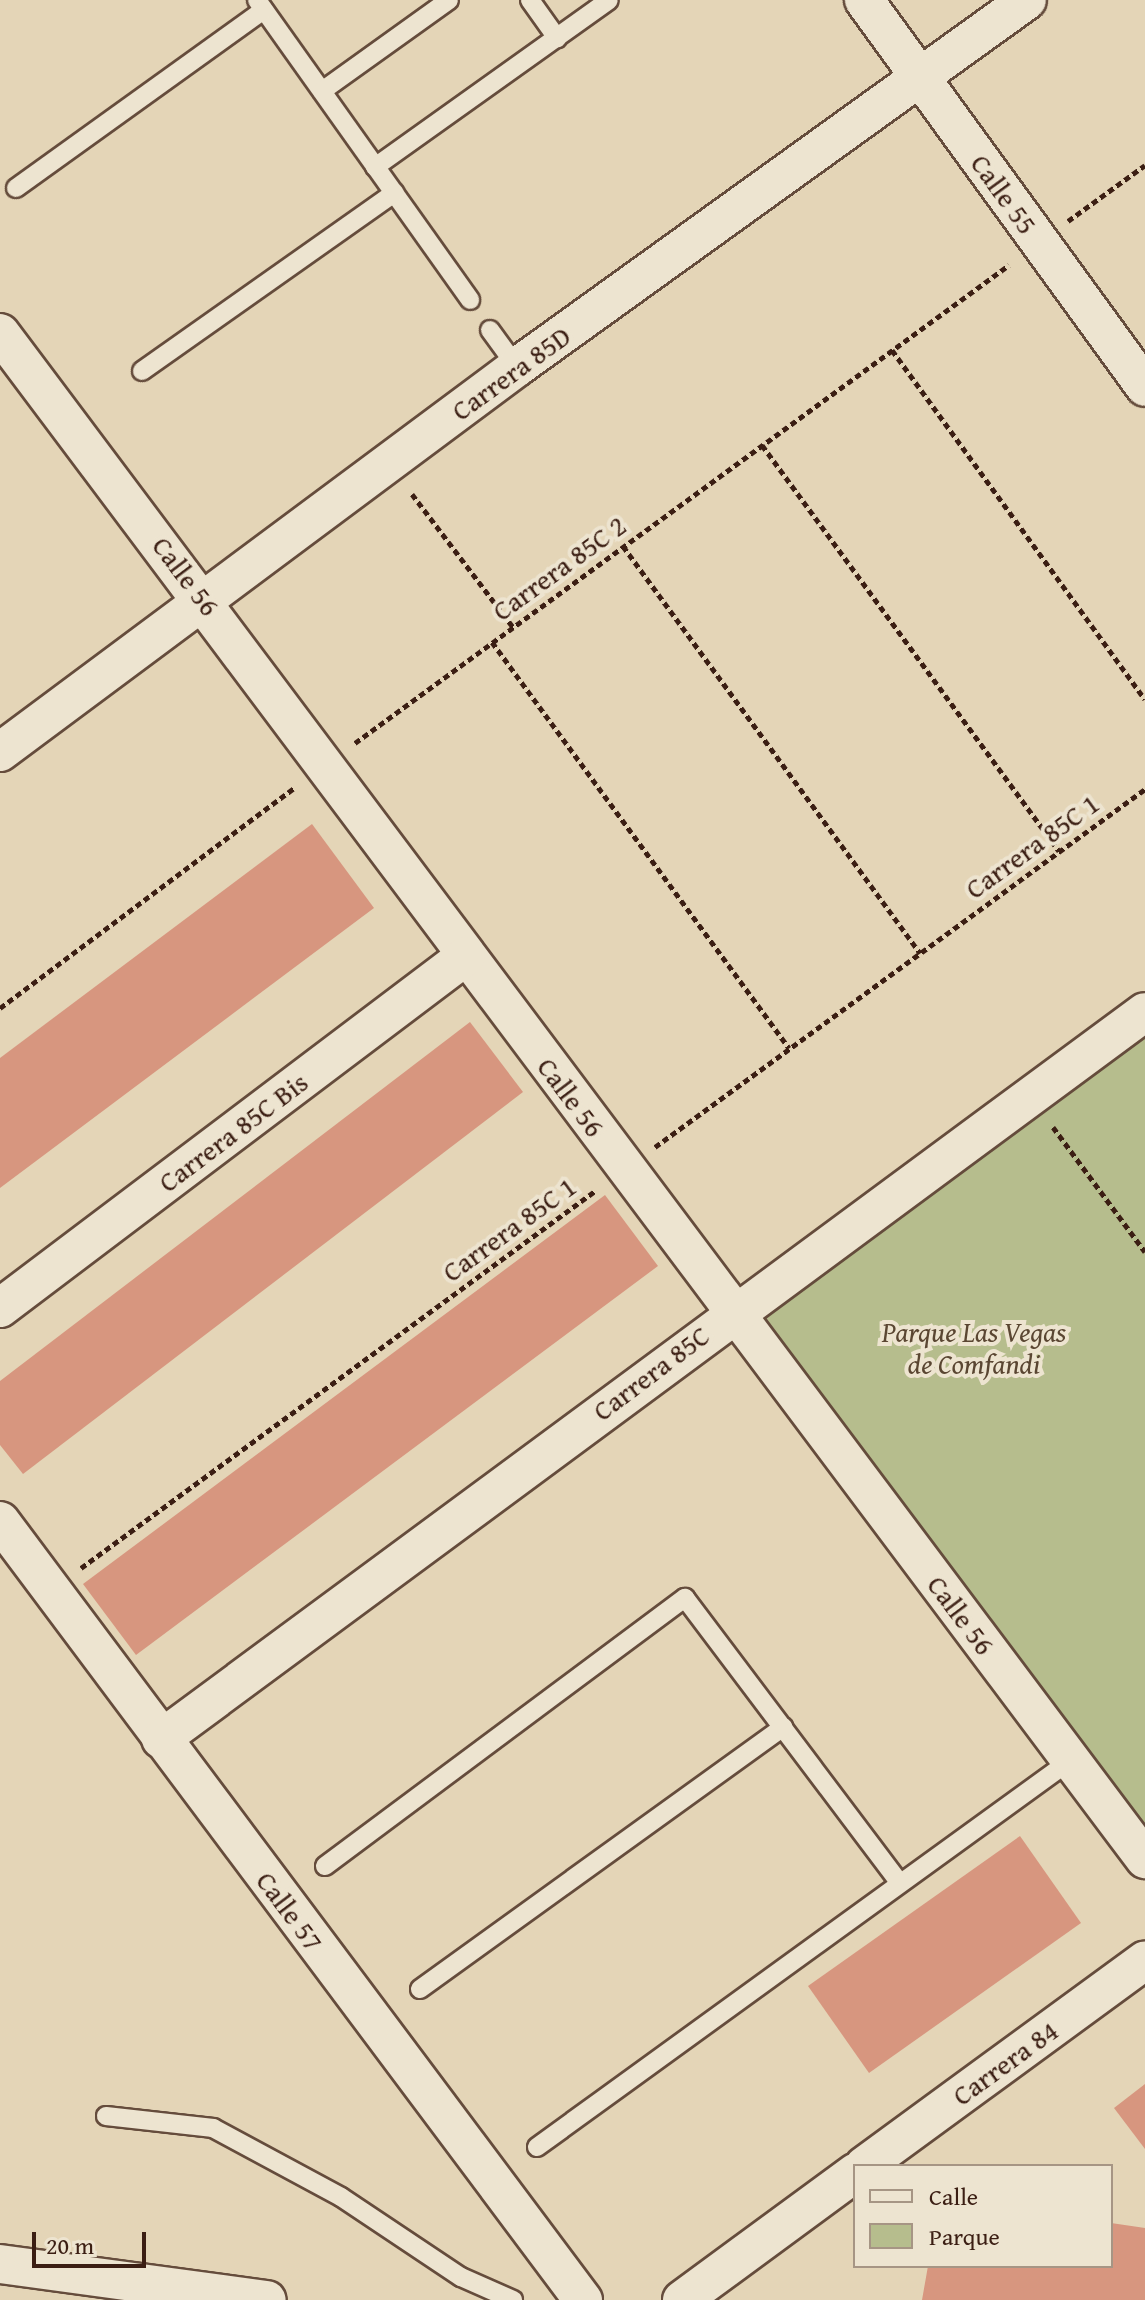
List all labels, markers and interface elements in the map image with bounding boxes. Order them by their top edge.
street label: Calle 55 [964,148,1044,240]
street label: Carrera 85D [445,319,577,427]
street label: Carrera 85C 2 [486,508,632,628]
street label: Calle 56 [145,530,227,622]
street label: Carrera 85C 1 [959,786,1105,906]
street label: Calle 56 [530,1051,612,1143]
street label: Carrera 85C Bis [152,1065,314,1199]
street label: Carrera 85C 1 [436,1169,582,1289]
park label: Parque Las Vegas de Comfandi [882,1315,1066,1381]
street label: Carrera 85C [586,1318,716,1428]
street label: Calle 56 [920,1569,1002,1661]
street label: Calle 57 [249,1865,331,1957]
street label: Carrera 84 [946,2014,1064,2112]
legend [853,2164,1113,2268]
text: Calle [929,2179,978,2214]
scale bar [36,2216,150,2266]
text: Parque [929,2219,1000,2254]
text: 20 m [46,2228,94,2263]

